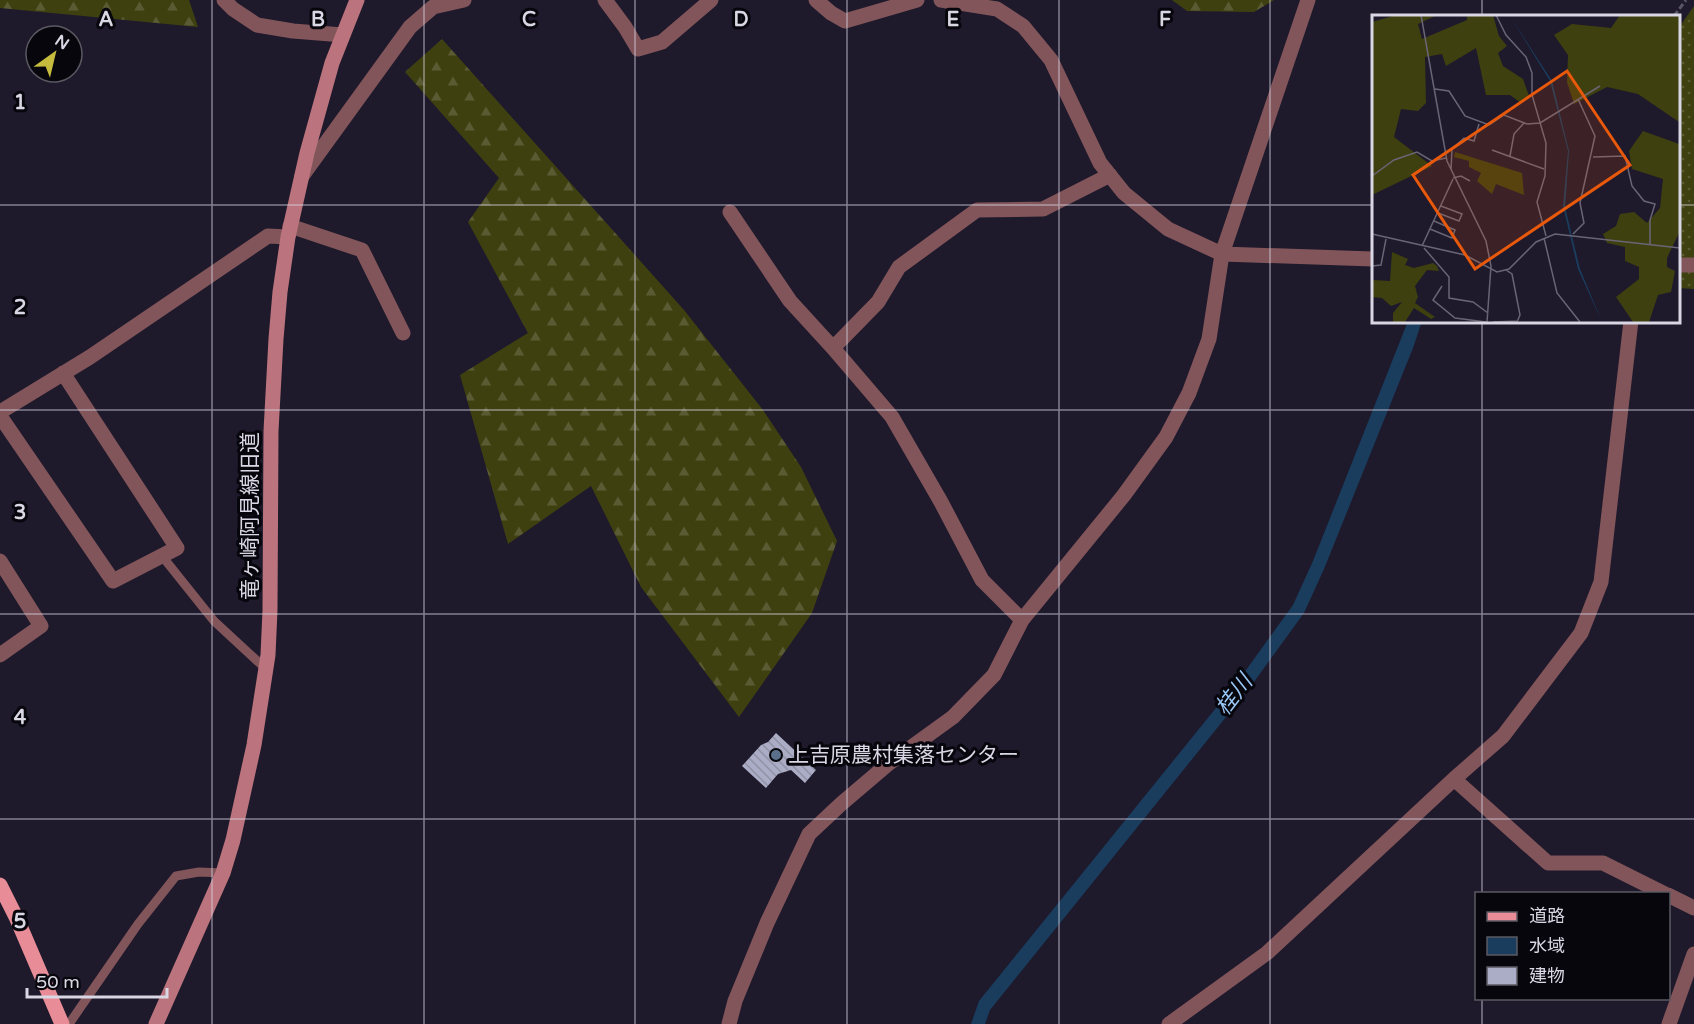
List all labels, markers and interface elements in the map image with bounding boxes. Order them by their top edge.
text: A [99,8,114,32]
text: B [311,8,325,32]
text: C [522,8,536,32]
text: D [733,8,749,32]
text: E [947,8,960,32]
text: F [1159,8,1171,32]
inset map [1372,15,1679,322]
north arrow [24,24,84,84]
text: N [51,31,73,54]
text: 1 [14,91,26,115]
text: 2 [14,296,26,320]
street label: 竜ヶ崎阿見線旧道 [238,432,263,600]
text: 3 [14,501,26,525]
water label: 桂川 [1210,668,1259,720]
text: 4 [14,706,27,730]
place label: 上吉原農村集落センター [788,743,1019,768]
marker: 上吉原農村集落センター [769,748,783,762]
legend [1475,892,1670,1000]
text: 道路 [1529,905,1565,927]
text: 5 [14,910,26,934]
text: 水域 [1529,935,1565,957]
scale bar [27,961,166,999]
text: 建物 [1529,965,1565,987]
text: 50 m [36,971,80,993]

